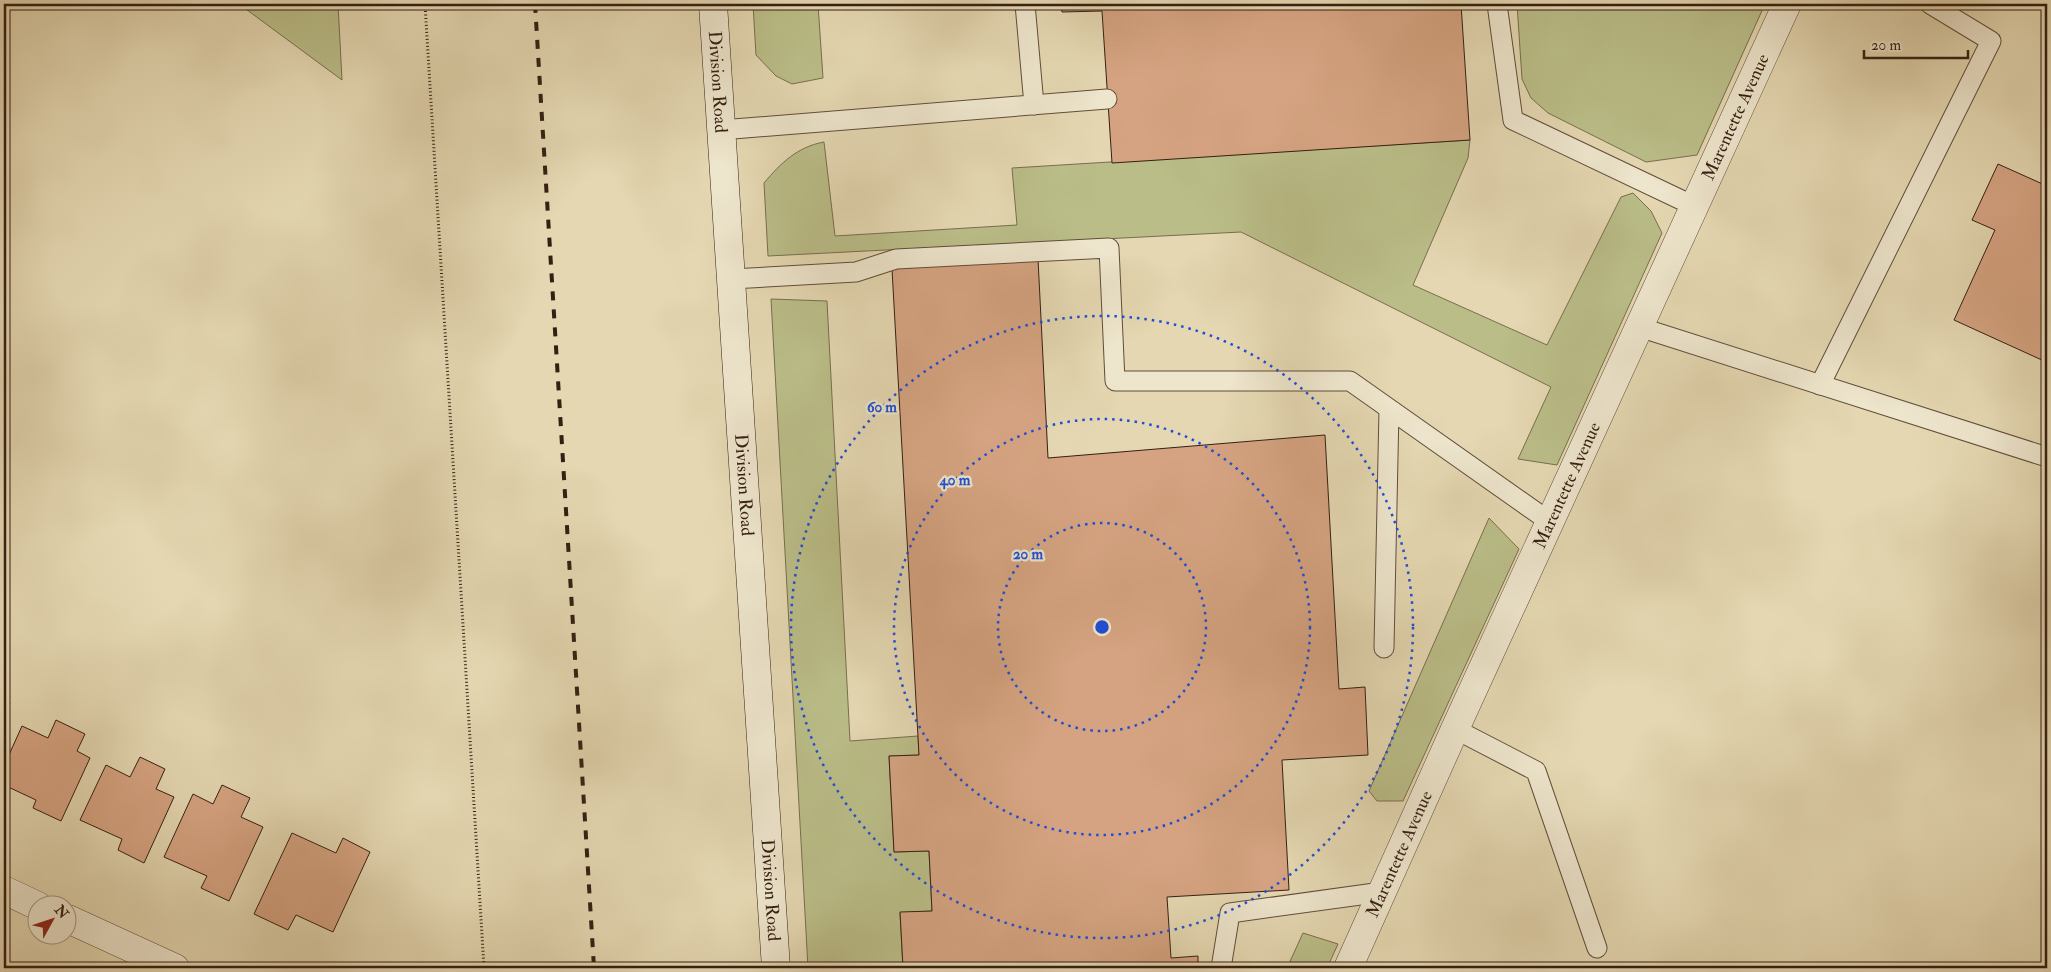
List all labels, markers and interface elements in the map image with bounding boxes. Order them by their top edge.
scale bar [1864,28,1967,60]
street label: Division Road [703,30,733,134]
text: 20 m [1871,36,1901,55]
street label: Marentette Avenue [1696,50,1774,184]
text: 60 m [867,398,897,417]
street label: Marentette Avenue [1528,418,1606,552]
street label: Division Road [730,433,759,537]
text: 40 m [939,471,971,490]
text: 20 m [1013,545,1043,564]
centre of rings [1093,618,1111,636]
street label: Marentette Avenue [1361,786,1438,921]
street label: Division Road [756,838,786,942]
north arrow [28,894,78,944]
text: N [50,901,72,923]

